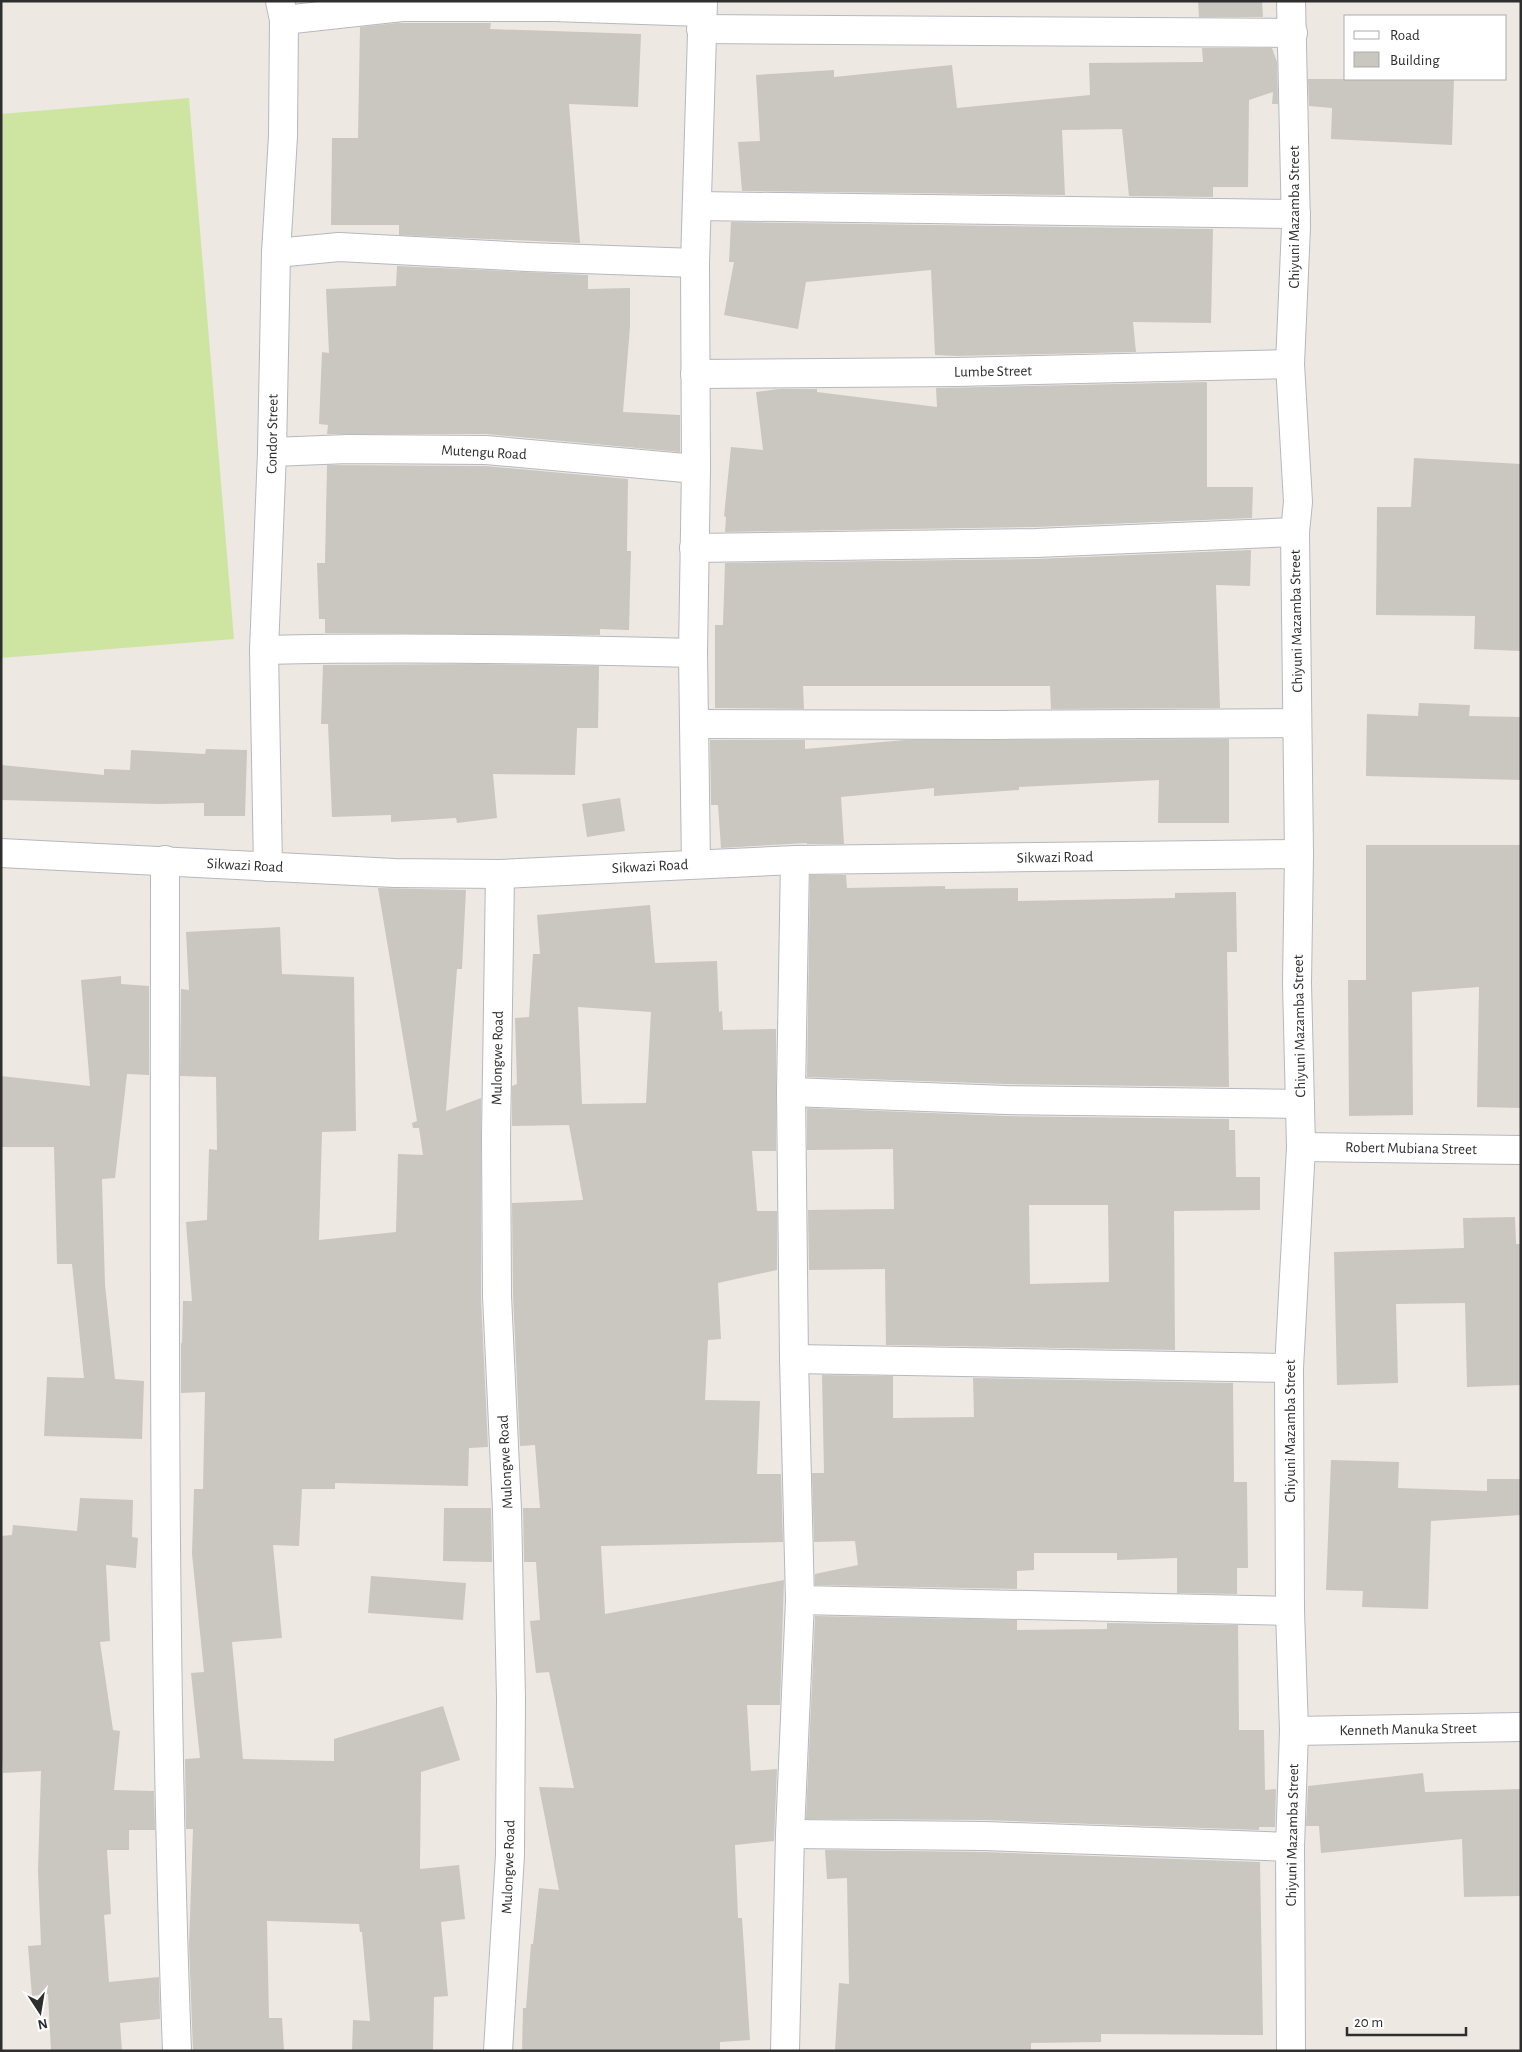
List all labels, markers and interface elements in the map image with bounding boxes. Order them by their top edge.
legend [1344,15,1507,80]
text: Road [1390,28,1420,43]
text: Building [1390,53,1440,68]
street label: Chiyuni Mazamba Street [1287,145,1302,288]
street label: Lumbe Street [954,363,1032,380]
street label: Condor Street [264,394,281,474]
street label: Mutengu Road [441,443,527,462]
street label: Chiyuni Mazamba Street [1288,549,1305,693]
street label: Sikwazi Road [1017,849,1094,866]
street label: Sikwazi Road [206,856,284,875]
street label: Sikwazi Road [611,857,689,876]
street label: Chiyuni Mazamba Street [1291,954,1308,1098]
street label: Mulongwe Road [489,1011,506,1105]
street label: Robert Mubiana Street [1345,1140,1477,1157]
street label: Chiyuni Mazamba Street [1283,1359,1298,1502]
street label: Mulongwe Road [496,1414,515,1509]
street label: Kenneth Manuka Street [1339,1721,1477,1738]
street label: Chiyuni Mazamba Street [1284,1763,1301,1907]
street label: Mulongwe Road [499,1819,518,1914]
north arrow [15,1987,65,2037]
scale bar [1347,2004,1466,2036]
text: 20 m [1354,2015,1383,2030]
text: N [36,2016,49,2032]

